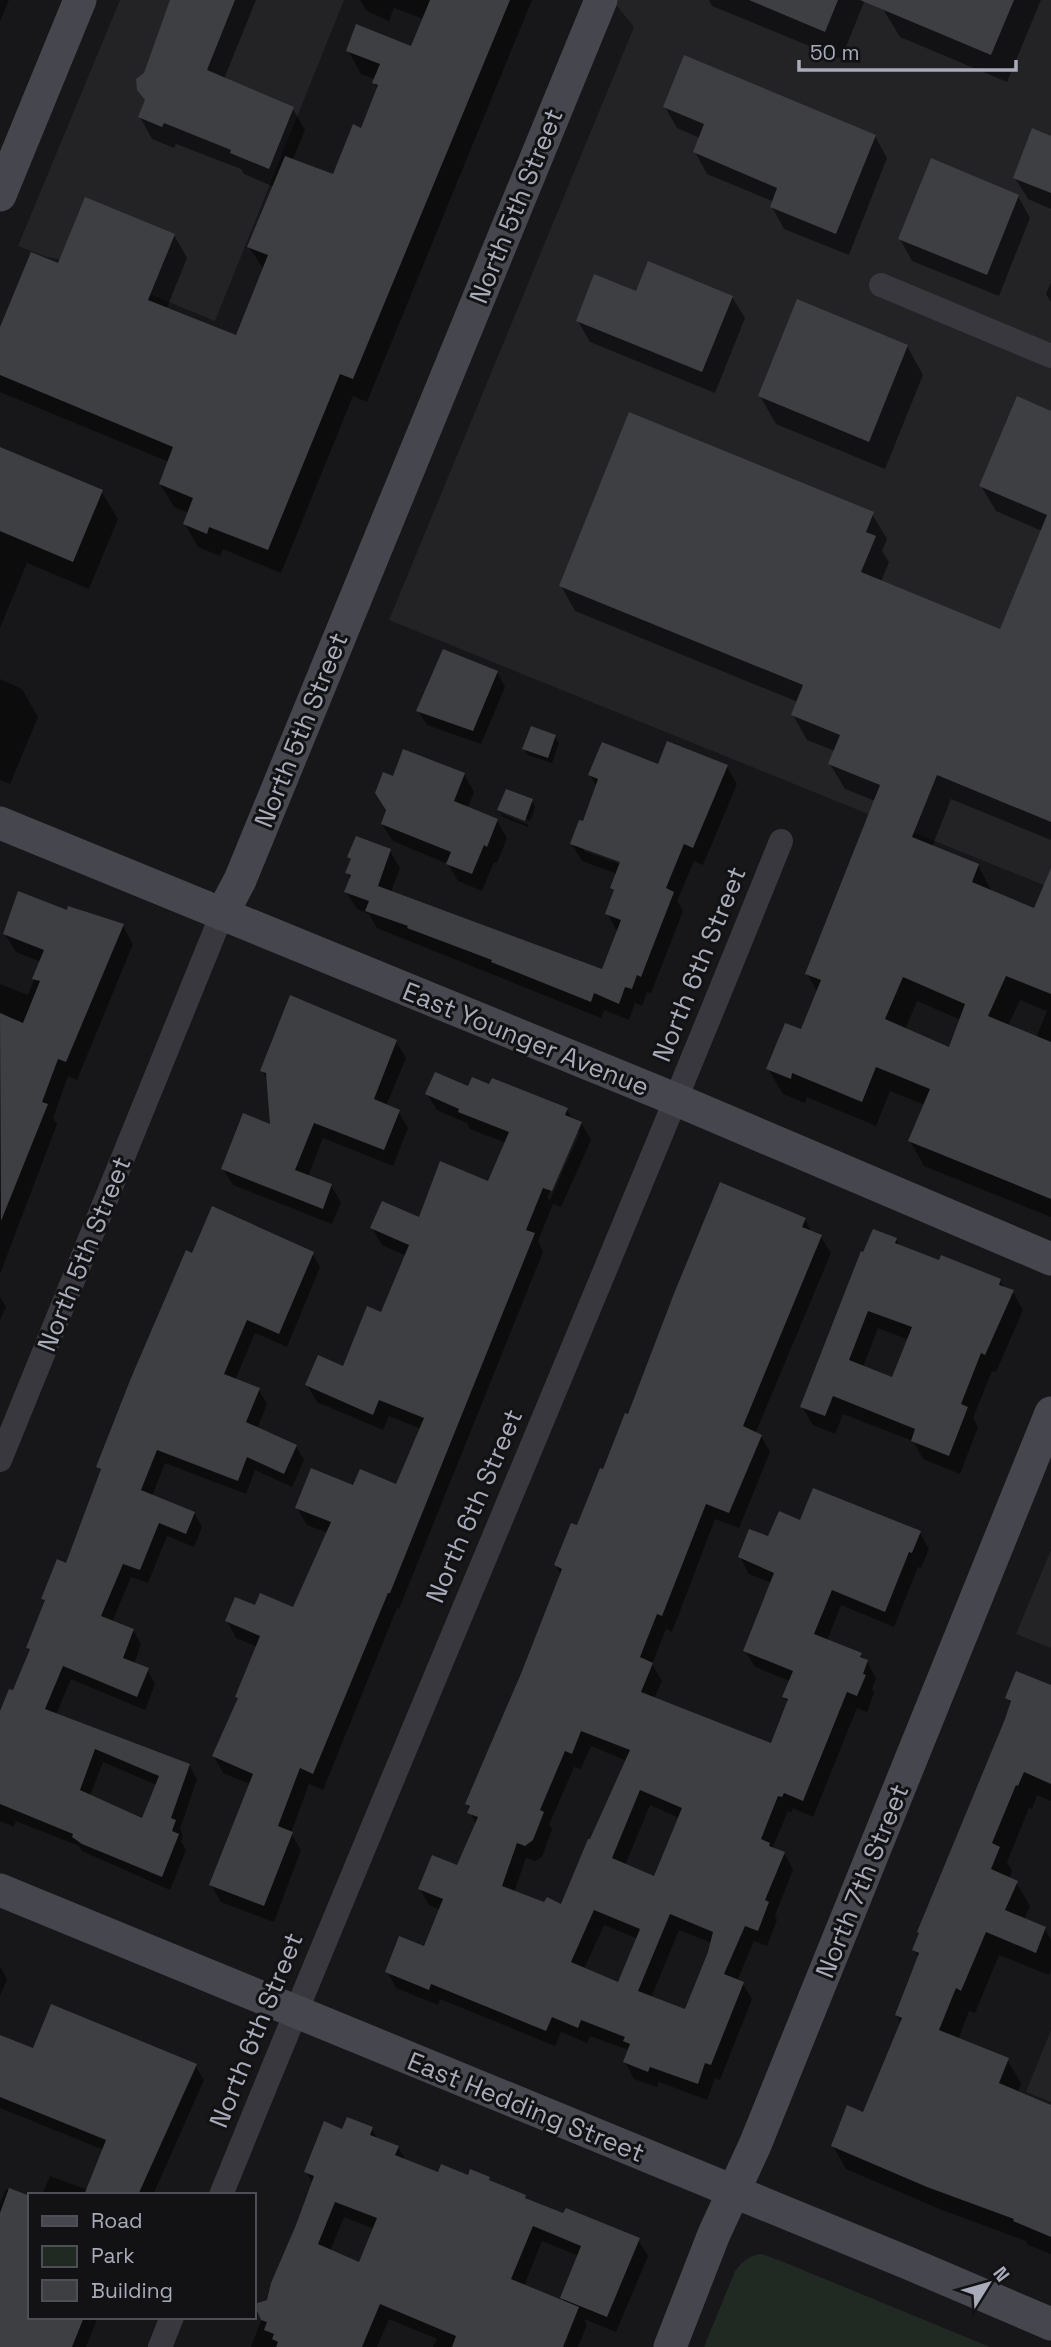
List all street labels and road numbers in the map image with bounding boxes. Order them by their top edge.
street label: North 5th Street [461,104,571,308]
street label: North 5th Street [246,628,356,832]
street label: North 6th Street [644,861,754,1067]
street label: East Younger Avenue [398,974,654,1104]
street label: North 5th Street [29,1152,139,1356]
street label: North 6th Street [418,1404,530,1608]
street label: North 7th Street [808,1779,916,1983]
street label: North 6th Street [201,1927,311,2133]
street label: East Hedding Street [403,2044,649,2170]

